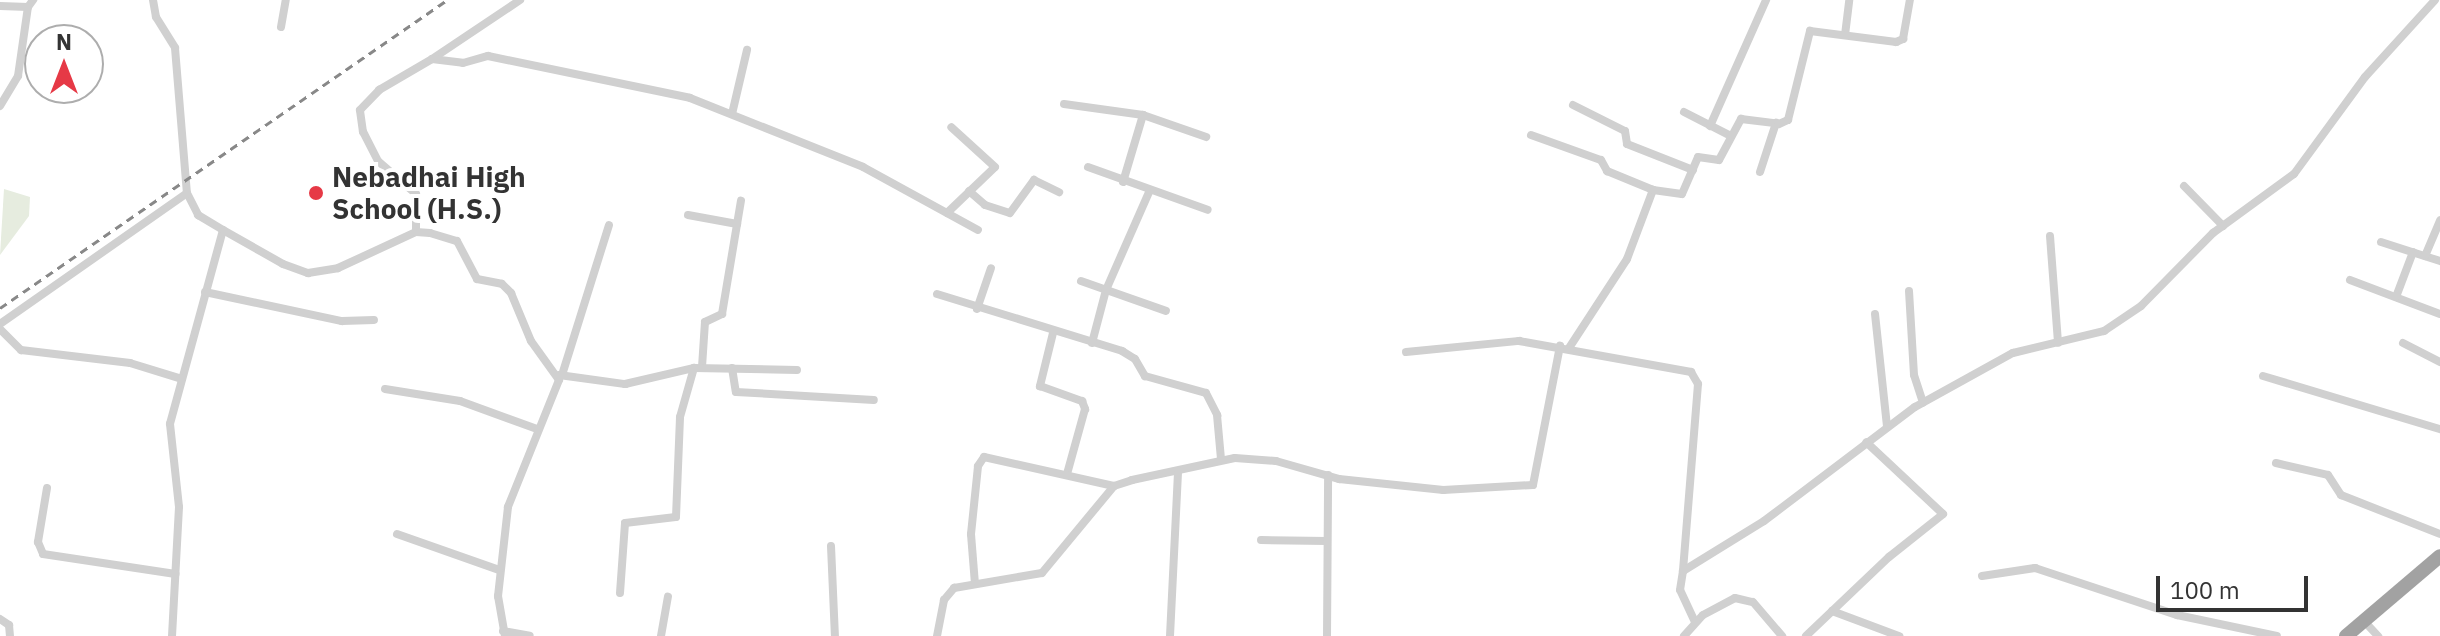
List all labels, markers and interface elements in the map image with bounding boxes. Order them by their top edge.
north arrow [24,24,104,104]
text: N [56,27,72,56]
place label: Nebadhai High School (H.S.) [332,160,526,226]
marker: Nebadhai High School (H.S.) [307,184,325,202]
scale bar [2160,560,2312,610]
text: 100 m [2170,574,2240,606]

